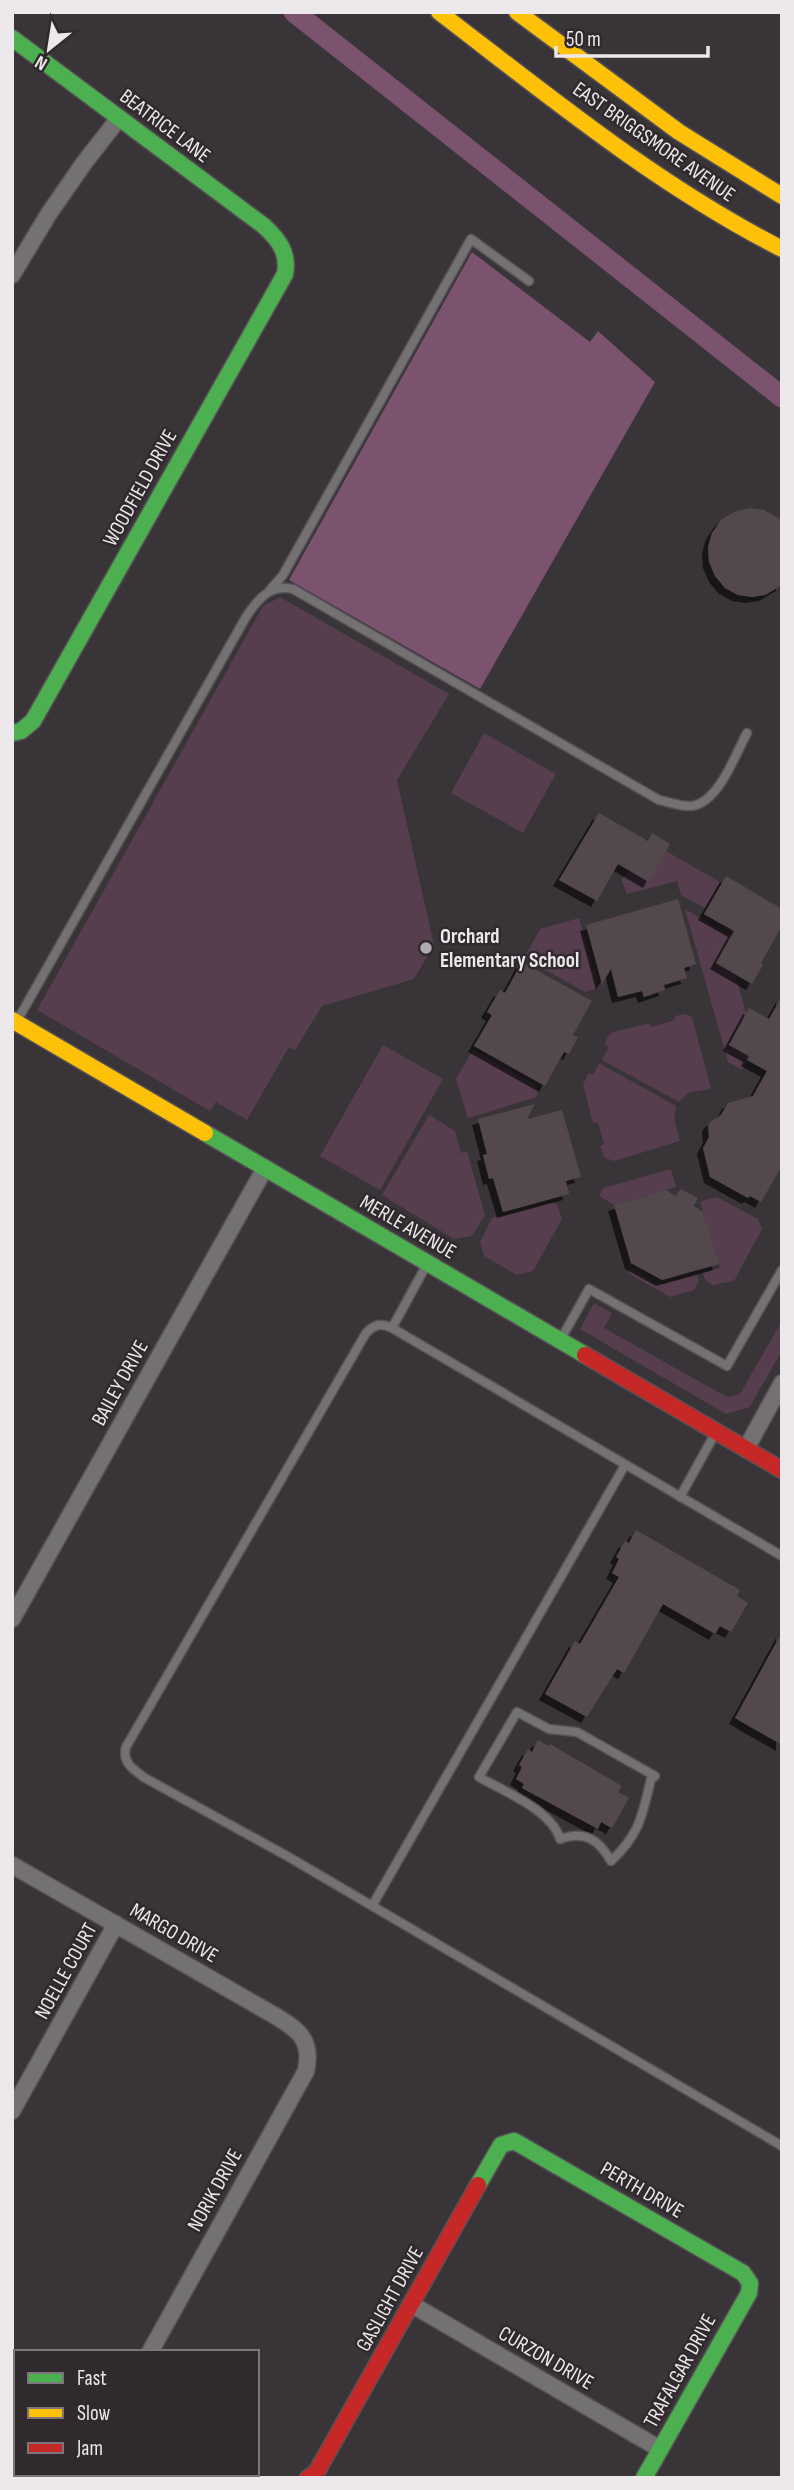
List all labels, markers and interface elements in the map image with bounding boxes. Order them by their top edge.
north arrow [14,14,84,84]
scale bar [556,14,708,58]
text: 50 m [566,27,601,52]
text: N [31,50,51,75]
street label: EAST BRIGGSMORE AVENUE [568,77,740,207]
street label: BEATRICE LANE [115,84,215,168]
street label: WOODFIELD DRIVE [98,425,182,551]
place label: Orchard Elementary School [440,924,579,973]
marker: Orchard Elementary School [418,940,434,956]
street label: MERLE AVENUE [355,1189,461,1265]
street label: BAILEY DRIVE [86,1336,154,1430]
street label: MARGO DRIVE [125,1898,223,1968]
street label: NOELLE COURT [29,1918,103,2023]
street label: NORIK DRIVE [182,2144,248,2236]
street label: PERTH DRIVE [596,2156,688,2224]
street label: GASLIGHT DRIVE [351,2242,429,2356]
street label: TRAFALGAR DRIVE [638,2310,722,2432]
street label: CURZON DRIVE [494,2321,598,2395]
legend [14,2350,259,2476]
text: Fast [77,2366,107,2391]
text: Slow [77,2401,111,2426]
text: Jam [76,2436,103,2461]

